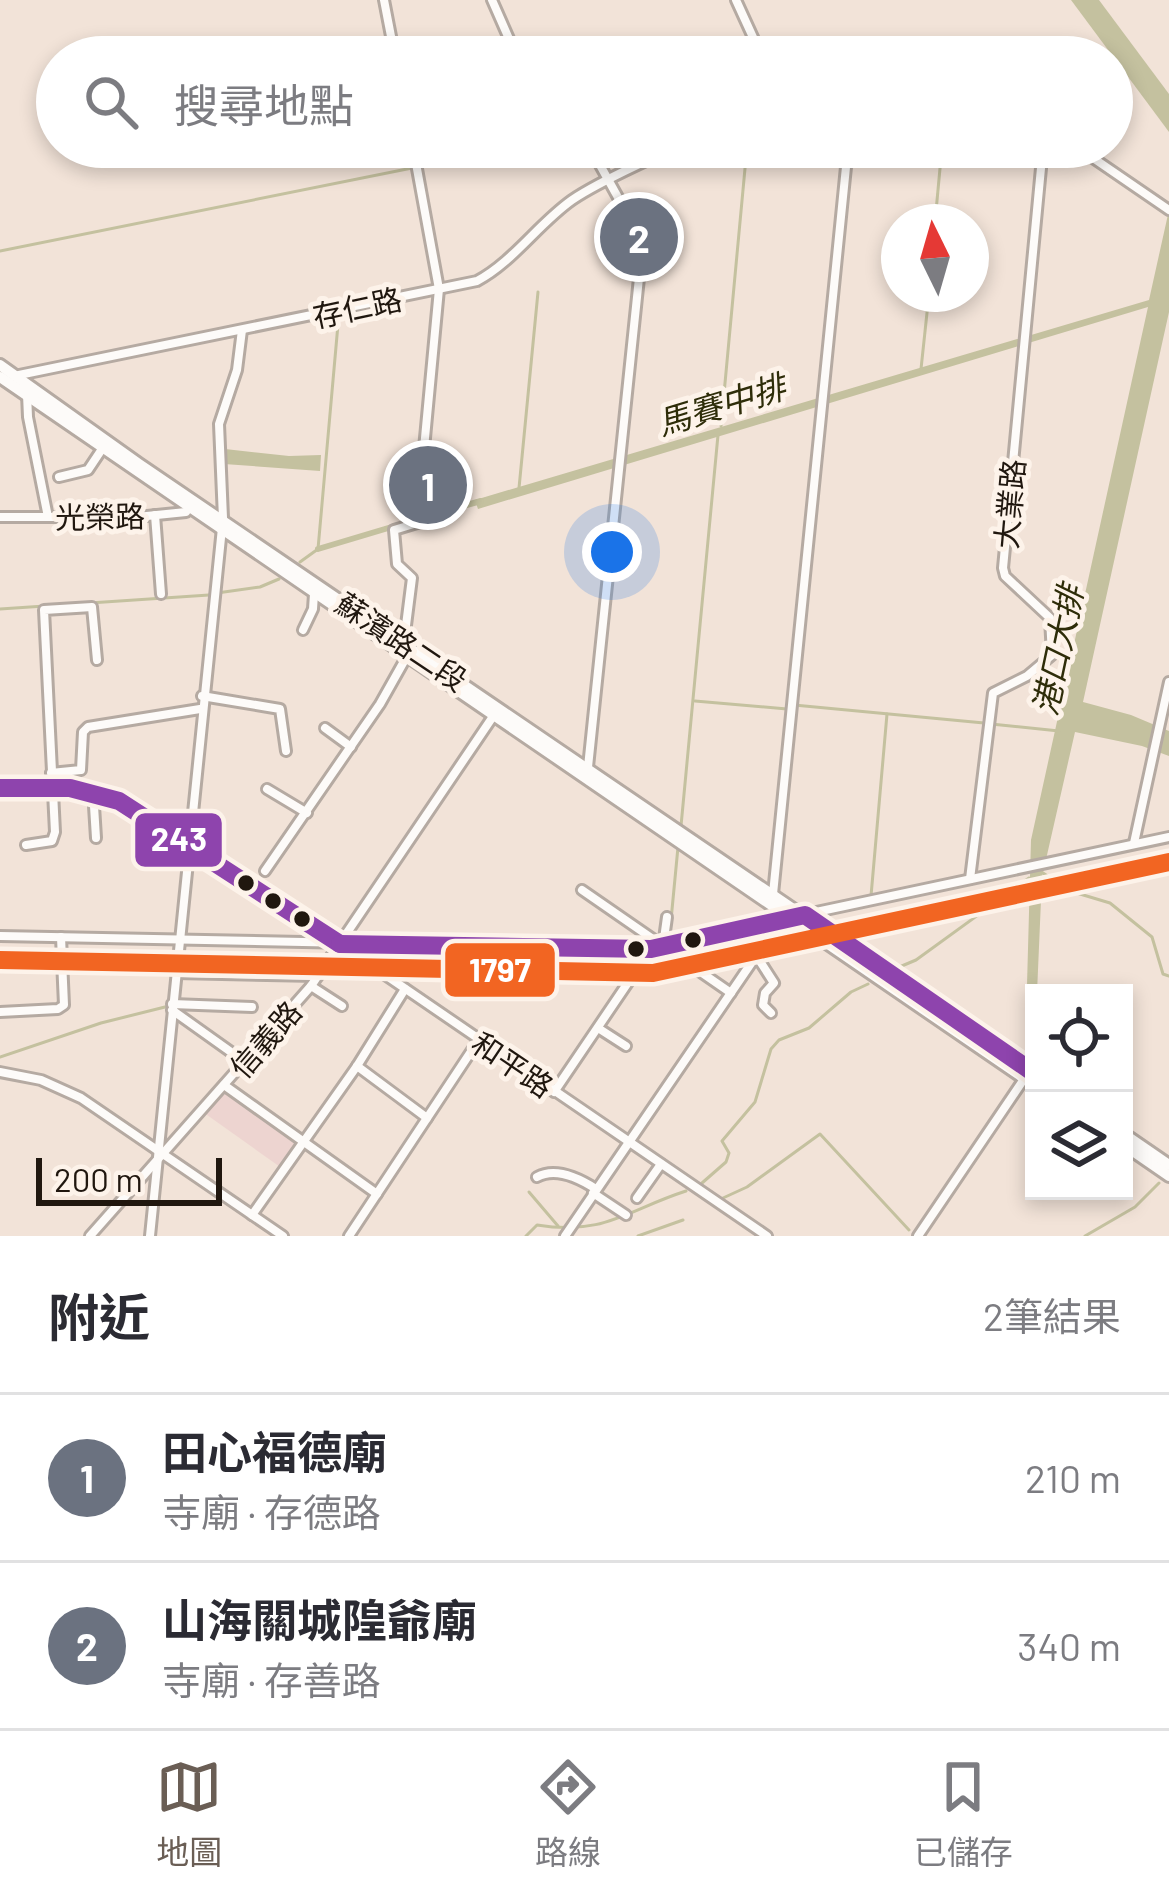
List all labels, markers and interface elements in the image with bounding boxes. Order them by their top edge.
search box [36,36,1133,168]
icon: search [78,69,144,135]
text: 搜尋地點 [174,77,354,131]
pin: 2 [600,192,678,282]
north arrow [881,204,989,312]
street label: 存仁路 [309,280,405,334]
water label: 馬賽中排 [652,364,794,442]
pin: 1 [389,440,467,530]
street label: 大業路 [987,458,1031,550]
street label: 光榮路 [55,497,145,535]
your location [582,522,642,582]
water label: 港口大排 [1024,577,1091,719]
street label: 蘇濱路二段 [330,584,474,698]
line badge: 243 [133,811,224,869]
text: 243 [151,818,207,858]
unlabelled marker [235,872,257,894]
unlabelled marker [262,890,284,912]
unlabelled marker [291,908,313,930]
unlabelled marker [682,929,704,951]
unlabelled marker [625,938,647,960]
line badge: 1797 [443,941,557,999]
text: 1797 [469,949,531,989]
map controls [1025,984,1133,1200]
button: locate [1025,984,1133,1092]
street label: 信義路 [222,993,308,1085]
street label: 和平路 [466,1024,560,1104]
button: layers [1025,1092,1133,1200]
scale bar [36,1152,222,1205]
text: 200 m [54,1159,143,1199]
text: 附近 [48,1285,150,1346]
text: 2筆結果 [983,1292,1121,1339]
text: 田心福德廟 [162,1424,387,1478]
text: 1 [80,1454,94,1501]
text: 210 m [1025,1454,1121,1501]
text: 寺廟 · 存德路 [162,1488,381,1535]
text: 山海關城隍爺廟 [162,1592,477,1646]
text: 2 [76,1622,98,1669]
text: 340 m [1017,1622,1121,1669]
text: 寺廟 · 存善路 [162,1656,381,1703]
tab: 地圖 [156,1754,222,1874]
tab: 路線 [535,1754,601,1874]
tab: 已儲存 [914,1754,1013,1874]

